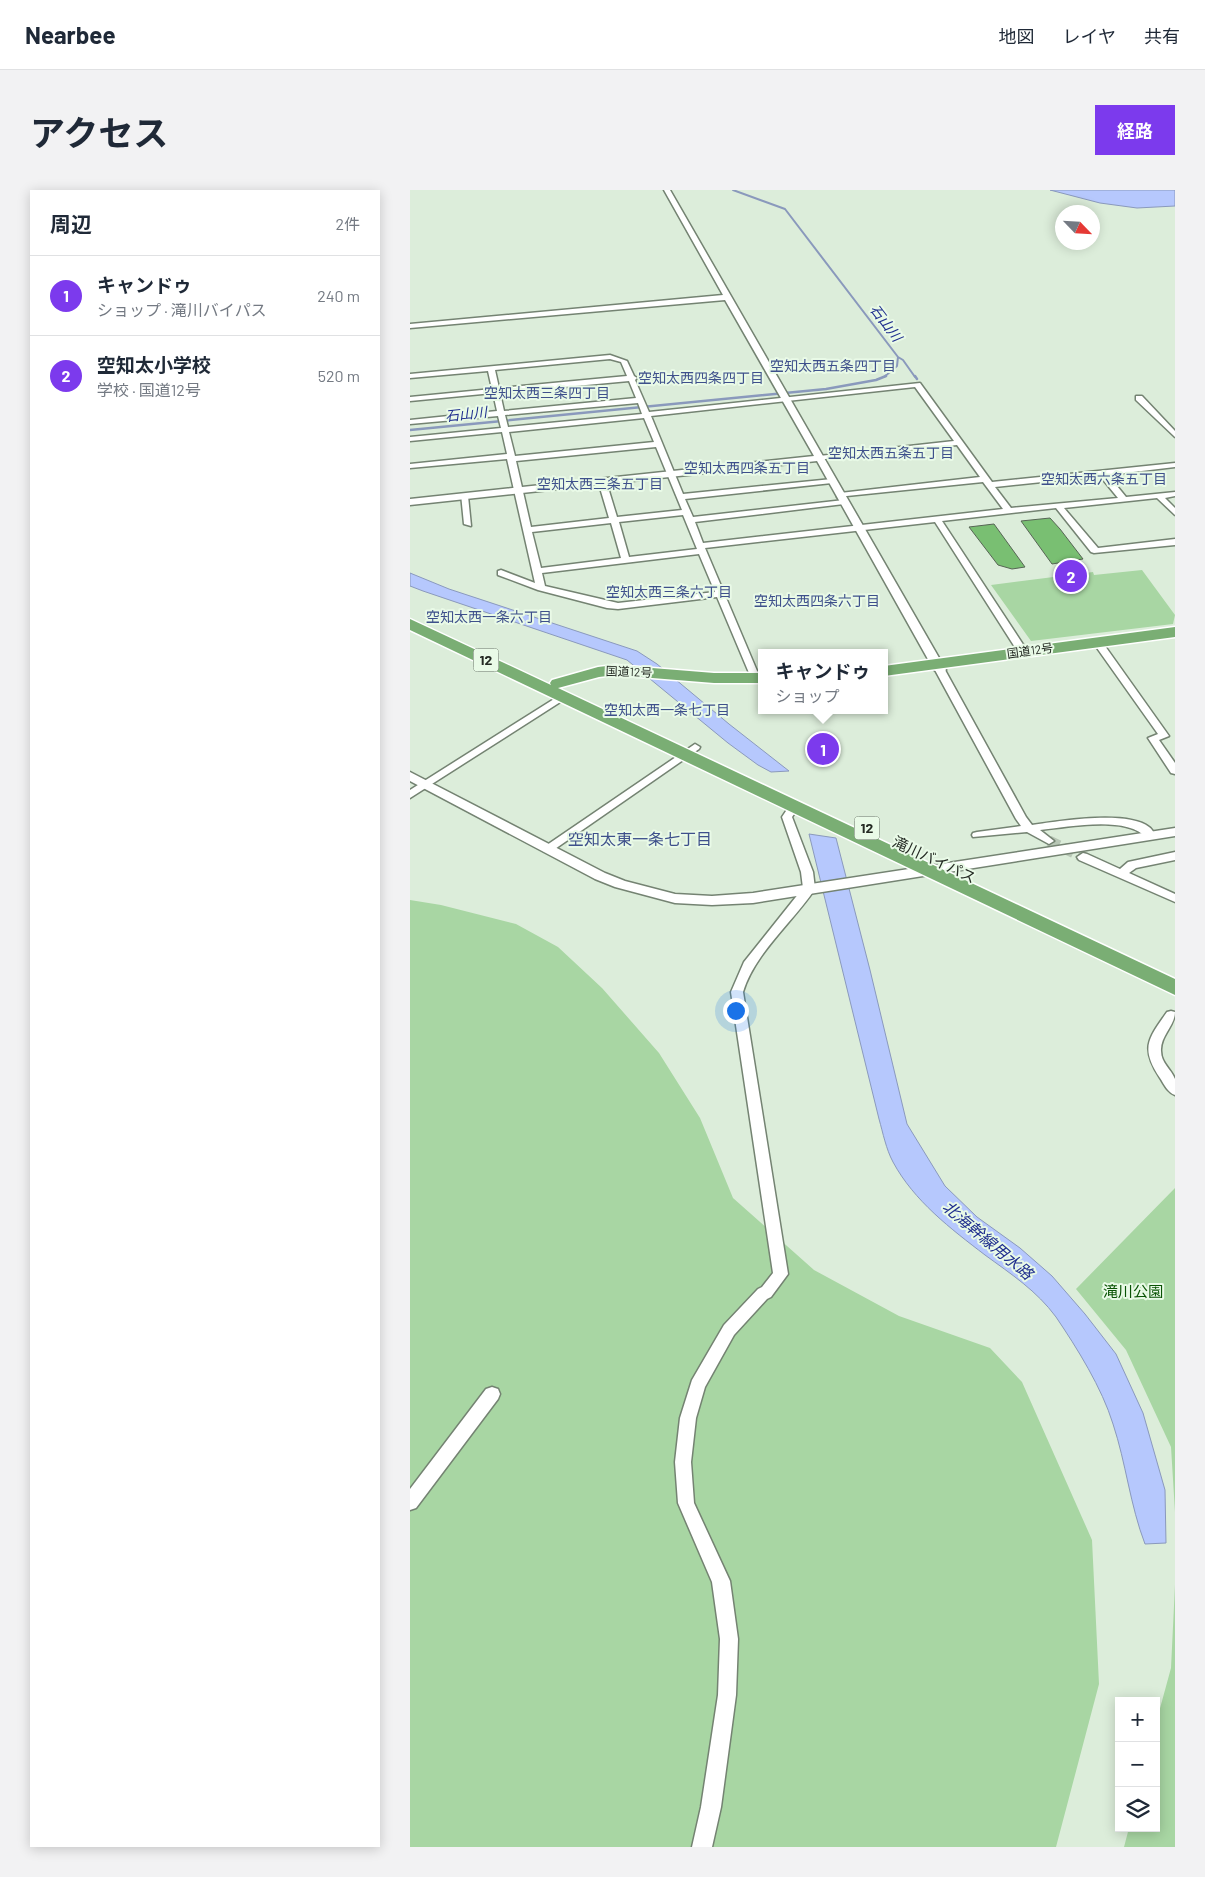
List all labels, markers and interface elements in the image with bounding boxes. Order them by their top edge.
text: Nearbee [25,20,116,49]
text: 地図 [999,25,1035,47]
text: レイヤ [1063,25,1116,47]
text: 共有 [1144,25,1180,47]
button: 経路 [1095,105,1175,155]
text: アクセス [30,111,168,153]
north arrow [1055,205,1100,250]
text: 周辺 [50,211,92,236]
text: 2件 [335,214,360,233]
text: キャンドゥ [97,273,192,296]
text: 1 [63,286,69,305]
text: 240 m [317,286,360,305]
text: ショップ · 滝川バイパス [97,300,266,319]
water label: 石山川 [867,301,907,346]
text: 空知太小学校 [97,353,211,376]
district label: 空知太西五条四丁目 [770,357,896,374]
text: 2 [62,366,70,385]
text: 520 m [318,366,360,385]
district label: 空知太西四条四丁目 [638,369,764,386]
text: 学校 · 国道12号 [97,380,201,399]
district label: 空知太西三条四丁目 [484,384,610,401]
water label: 石山川 [444,403,490,424]
district label: 空知太西五条五丁目 [828,444,954,461]
district label: 空知太西四条五丁目 [684,459,810,476]
district label: 空知太西六条五丁目 [1041,470,1167,487]
district label: 空知太西三条五丁目 [537,475,663,492]
pin: 2 [1055,557,1087,595]
district label: 空知太西三条六丁目 [606,583,732,600]
district label: 空知太西四条六丁目 [754,592,880,609]
district label: 空知太西一条六丁目 [426,608,552,625]
street label: 国道12号 [1006,640,1054,660]
road number: 12 [474,648,498,672]
popup [758,649,888,714]
text: キャンドゥ [775,659,871,682]
street label: 国道12号 [605,663,653,679]
text: ショップ [775,686,840,705]
district label: 空知太西一条七丁目 [604,701,730,718]
pin: 1 [807,730,839,768]
road number: 12 [854,816,880,840]
district label: 空知太東一条七丁目 [568,829,712,848]
street label: 滝川バイパス [890,832,979,886]
your location [723,998,749,1024]
water label: 北海幹線用水路 [939,1196,1039,1284]
park label: 滝川公園 [1103,1282,1163,1300]
map controls [1115,1697,1160,1832]
button: + [1115,1697,1160,1742]
button: − [1115,1742,1160,1787]
button: layers [1115,1787,1160,1832]

